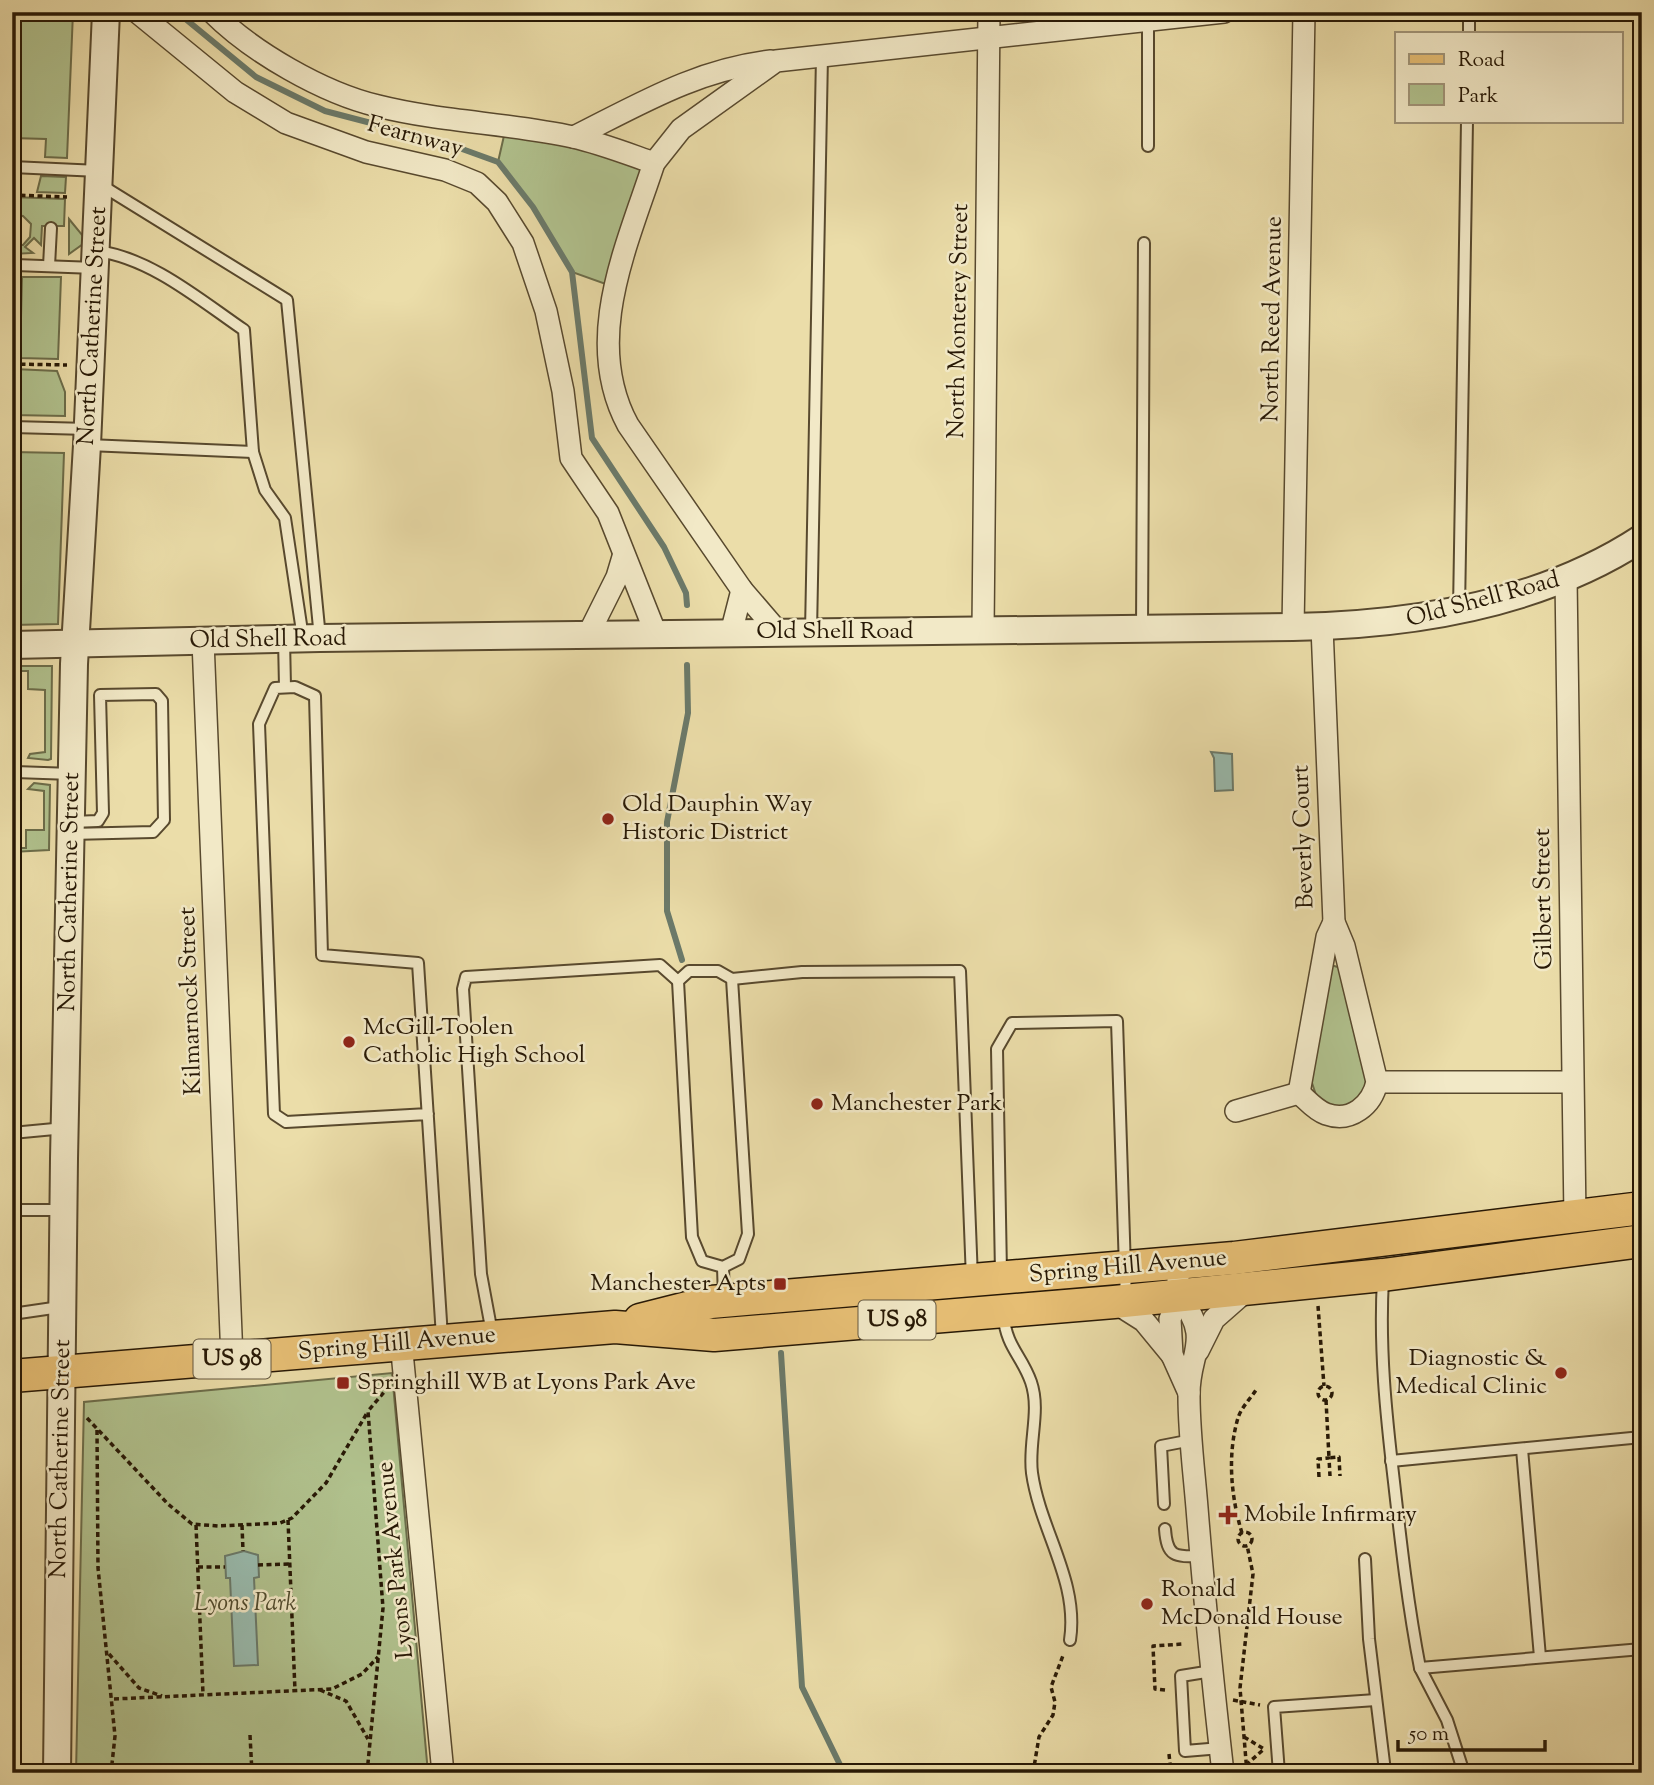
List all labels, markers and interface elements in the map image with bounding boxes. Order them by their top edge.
legend [1395,32,1622,122]
text: Road [1458,46,1505,76]
text: Park [1458,82,1499,112]
street label: Fearnway [363,108,467,166]
street label: North Monterey Street [940,203,978,439]
street label: North Catherine Street [70,206,116,446]
street label: North Reed Avenue [1254,216,1292,422]
street label: Old Shell Road [1403,563,1564,637]
street label: Old Shell Road [756,615,914,649]
street label: Old Shell Road [189,622,347,658]
street label: Beverly Court [1284,764,1324,910]
street label: North Catherine Street [51,772,89,1012]
place label: Old Dauphin Way Historic District [622,788,813,850]
marker: Old Dauphin Way Historic District [600,811,616,827]
street label: Gilbert Street [1526,828,1562,970]
street label: Kilmarnock Street [171,906,211,1096]
place label: McGill-Toolen Catholic High School [363,1011,586,1073]
marker: McGill-Toolen Catholic High School [341,1034,357,1050]
place label: Manchester Park [831,1087,1003,1121]
marker: Manchester Park [809,1096,825,1112]
street label: Spring Hill Avenue [1028,1241,1228,1293]
place label: Manchester Apts [590,1267,766,1301]
marker: Manchester Apts [772,1276,788,1292]
road number: US 98 [858,1301,936,1340]
street label: Spring Hill Avenue [297,1318,497,1370]
street label: North Catherine Street [42,1339,80,1579]
road number: US 98 [194,1340,270,1378]
place label: Diagnostic & Medical Clinic [1396,1342,1547,1404]
marker: Diagnostic & Medical Clinic [1553,1365,1569,1381]
place label: Springhill WB at Lyons Park Ave [357,1366,696,1400]
marker: Springhill WB at Lyons Park Ave [335,1375,351,1391]
street label: Lyons Park Avenue [369,1460,423,1660]
place label: Mobile Infirmary [1244,1498,1417,1532]
marker: Mobile Infirmary [1218,1505,1238,1525]
place label: Ronald McDonald House [1161,1573,1343,1635]
park label: Lyons Park [194,1587,296,1621]
marker: Ronald McDonald House [1139,1596,1155,1612]
scale bar [1398,1708,1546,1752]
text: 50 m [1408,1720,1449,1750]

